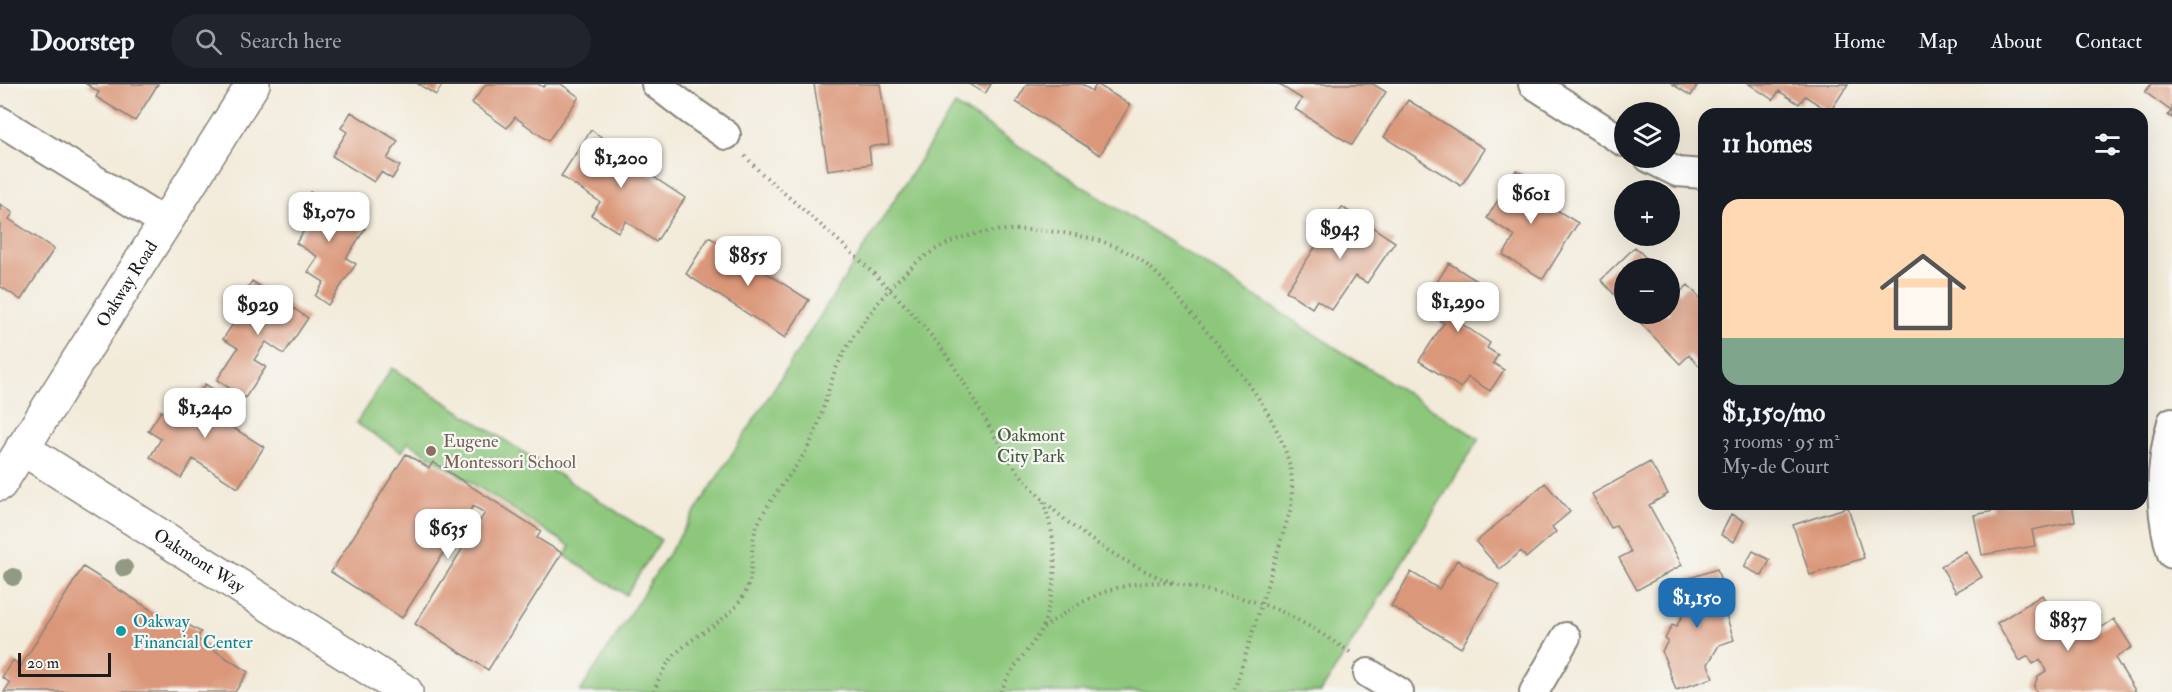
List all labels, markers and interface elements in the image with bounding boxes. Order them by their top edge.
search box [171,14,591,68]
text: Doorstep [30,24,135,59]
icon: search [192,25,225,58]
text: Search here [240,27,341,55]
text: Home [1833,28,1885,55]
text: Map [1918,28,1958,55]
text: About [1991,28,2042,55]
text: Contact [2075,28,2142,55]
map controls [1614,102,1680,324]
button: layers [1614,102,1680,168]
text: 11 homes [1722,128,1812,160]
icon: filters [2091,128,2124,161]
pin: $1,200 [572,138,670,189]
text: $1,200 [594,145,648,170]
pin: $601 [1495,174,1567,225]
button: + [1614,180,1680,246]
text: $601 [1512,181,1550,206]
pin: $1,070 [280,192,378,243]
text: $1,070 [303,199,355,224]
pin: $943 [1304,209,1376,260]
text: $943 [1320,216,1360,241]
street label: Oakway Road [91,236,163,332]
pin: $855 [712,236,784,287]
icon: home [1869,238,1977,346]
text: $855 [729,243,767,268]
button: − [1614,258,1680,324]
pin: $1,290 [1409,282,1507,333]
pin: $929 [222,285,294,336]
text: $1,290 [1431,289,1485,314]
text: $929 [237,292,279,317]
pin: $1,240 [156,388,254,439]
text: $1,240 [178,395,232,420]
text: $1,150/mo [1722,397,1825,429]
park label: Oakmont City Park [997,424,1065,468]
text: 3 rooms · 95 m² [1722,429,1840,454]
place label: Eugene Montessori School [443,430,577,474]
marker: Eugene Montessori School [424,444,438,458]
text: My-de Court [1722,454,1829,479]
pin: $635 [412,509,484,560]
text: $635 [429,516,467,541]
street label: Oakmont Way [149,523,250,599]
pin: $1,150 [1648,578,1746,629]
text: $1,150 [1672,585,1722,610]
pin: $837 [2032,601,2104,652]
text: $837 [2049,608,2087,633]
place label: Oakway Financial Center [133,610,253,654]
marker: Oakway Financial Center [114,624,128,638]
scale bar [18,650,111,678]
text: 20 m [27,653,59,673]

